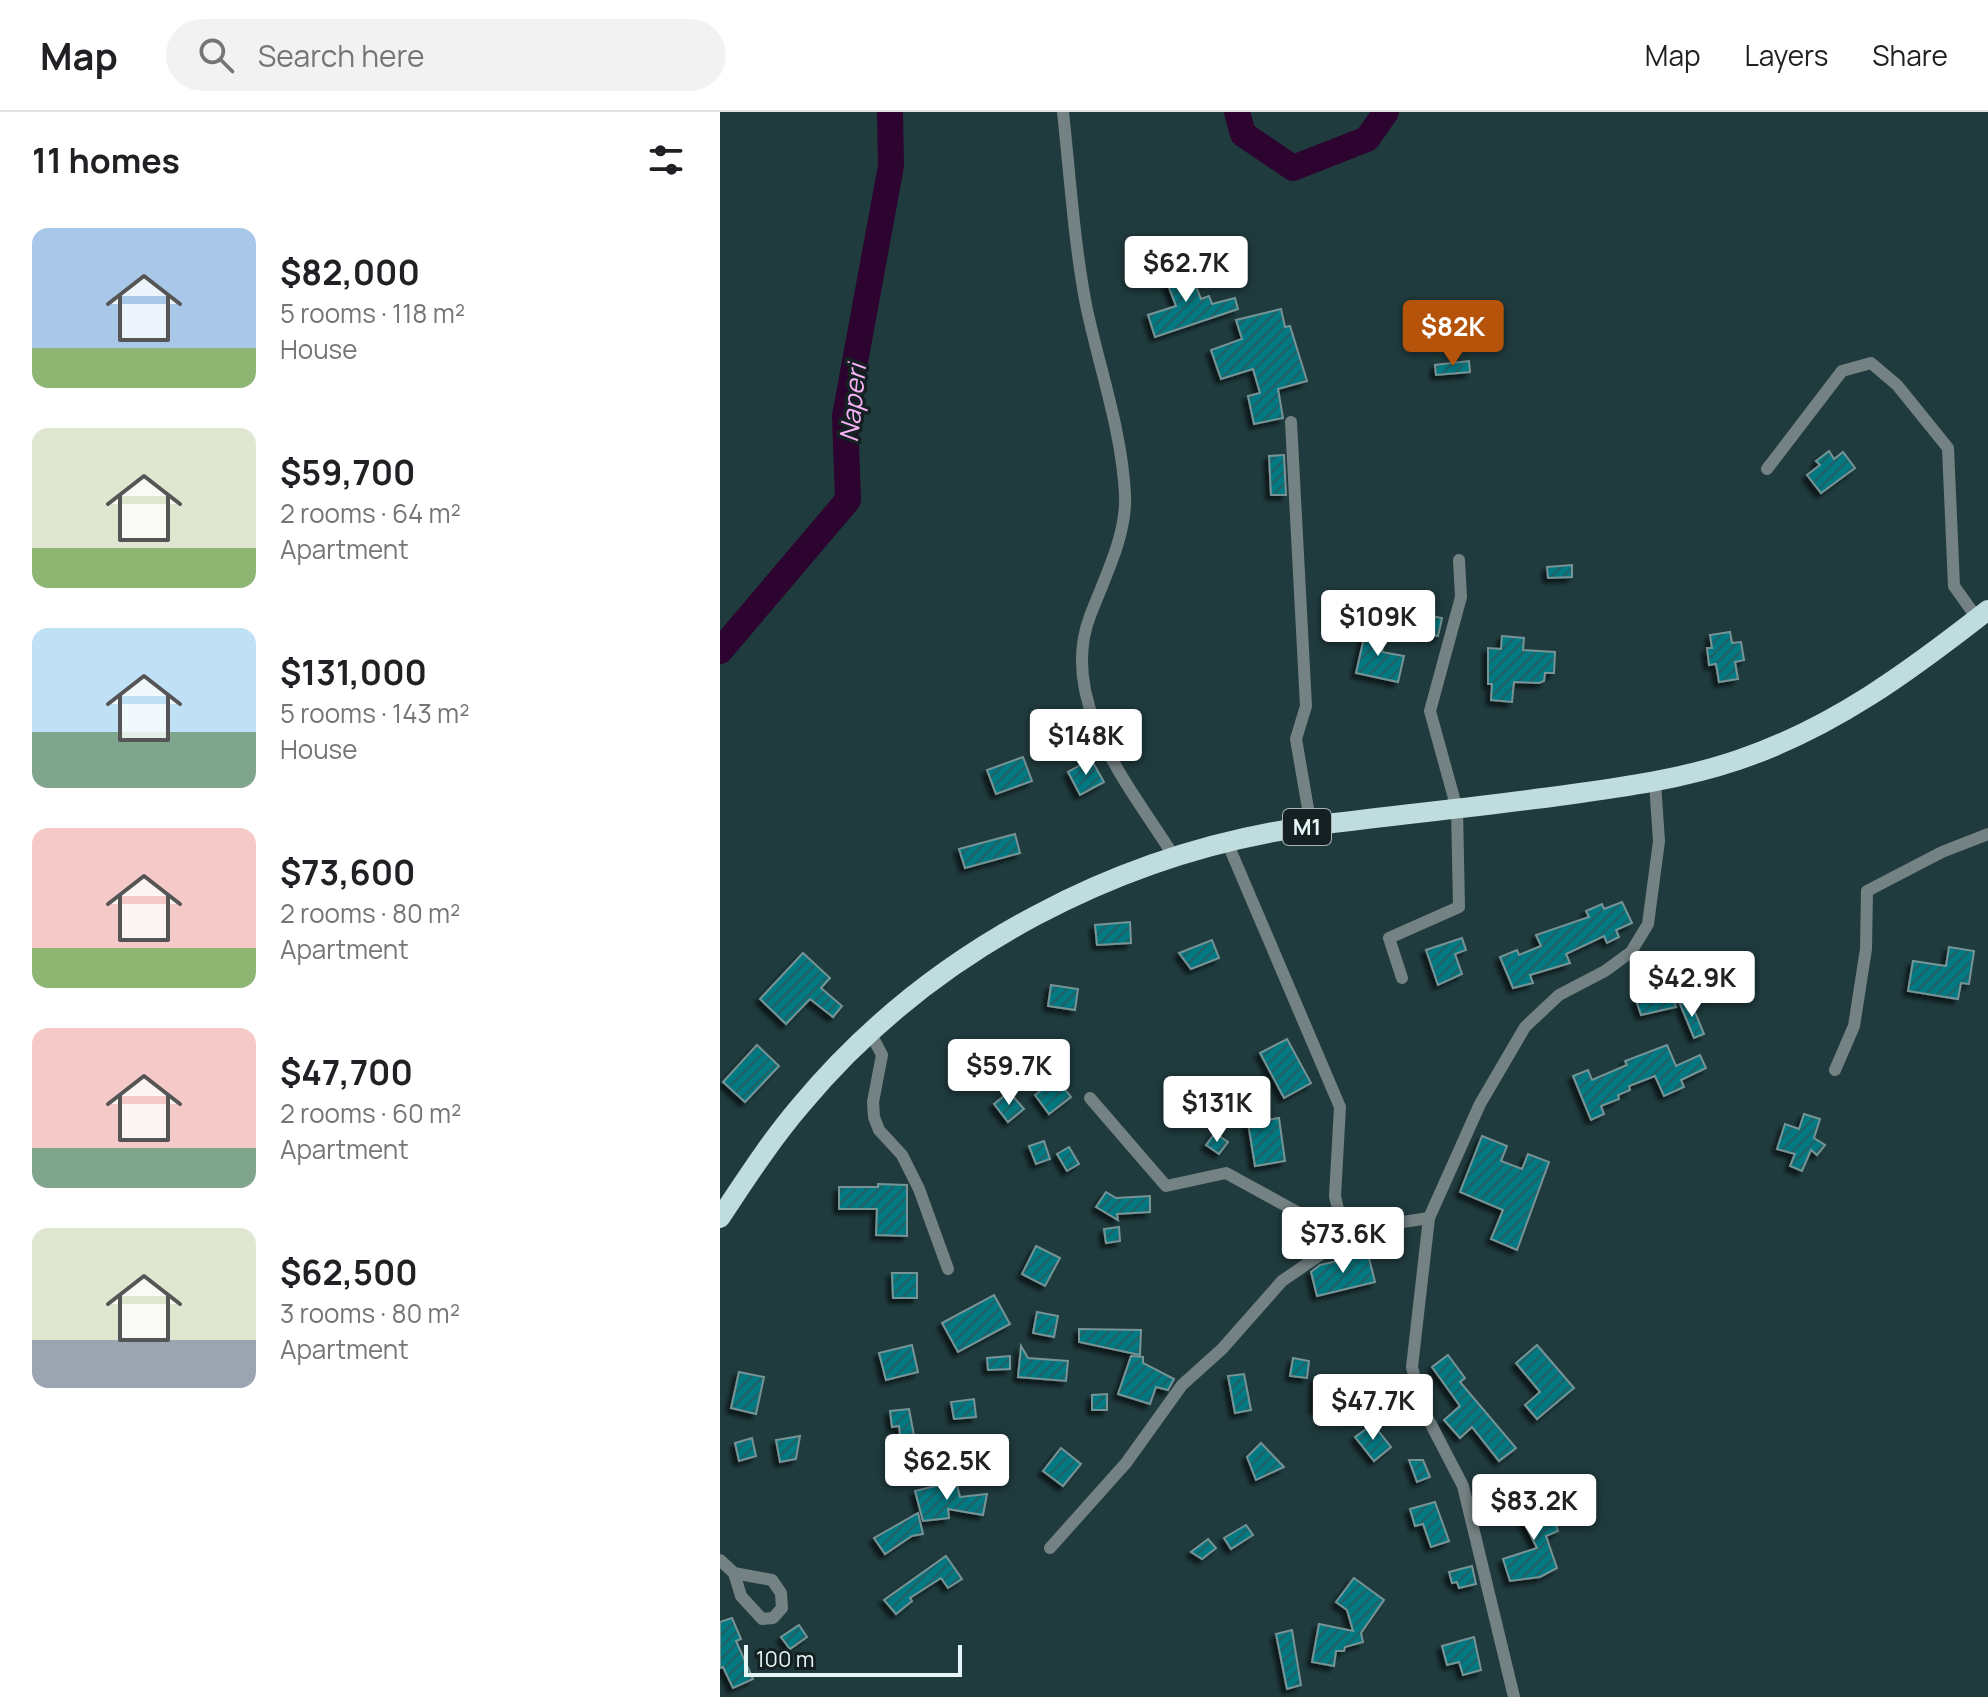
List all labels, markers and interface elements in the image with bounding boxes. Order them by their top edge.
search box [166,19,726,91]
text: Map [40,29,118,81]
icon: search [194,33,238,77]
text: Search here [258,35,425,76]
text: Map [1645,36,1701,74]
text: Layers [1745,36,1828,74]
text: Share [1872,36,1948,74]
text: 11 homes [32,137,180,183]
icon: filters [644,138,688,182]
pin: $62.7K [1121,236,1251,304]
text: $62.7K [1143,244,1229,280]
text: $82,000 [280,249,420,295]
icon: home [96,260,192,356]
text: 5 rooms · 118 m² [280,295,465,331]
pin: $82K [1406,300,1500,368]
text: $82K [1421,308,1485,344]
text: House [280,331,357,367]
water label: Naperi [830,359,874,444]
text: $59,700 [280,449,415,495]
icon: home [96,460,192,556]
text: 2 rooms · 64 m² [280,495,461,531]
text: Apartment [280,531,409,567]
pin: $109K [1322,590,1434,658]
text: $109K [1339,598,1417,634]
text: $131,000 [280,649,427,695]
icon: home [96,660,192,756]
text: 5 rooms · 143 m² [280,695,470,731]
pin: $148K [1030,709,1142,777]
text: $148K [1048,717,1124,753]
text: House [280,731,357,767]
road number: M1 [1283,809,1331,845]
text: $73,600 [280,849,415,895]
icon: home [96,860,192,956]
text: 2 rooms · 80 m² [280,895,460,931]
text: Apartment [280,931,409,967]
pin: $42.9K [1627,951,1757,1019]
text: $42.9K [1648,959,1736,995]
pin: $59.7K [944,1039,1074,1107]
text: $59.7K [966,1047,1052,1083]
text: $47,700 [280,1049,413,1095]
icon: home [96,1060,192,1156]
pin: $131K [1161,1076,1273,1144]
text: $131K [1181,1084,1253,1120]
text: 2 rooms · 60 m² [280,1095,462,1131]
text: Apartment [280,1131,409,1167]
pin: $73.6K [1278,1207,1408,1275]
text: $73.6K [1300,1215,1386,1251]
text: $62,500 [280,1249,418,1295]
icon: home [96,1260,192,1356]
text: 3 rooms · 80 m² [280,1295,460,1331]
text: Apartment [280,1331,409,1367]
pin: $47.7K [1308,1374,1438,1442]
text: $47.7K [1331,1382,1415,1418]
pin: $62.5K [882,1434,1012,1502]
text: $62.5K [903,1442,991,1478]
pin: $83.2K [1469,1474,1599,1542]
text: $83.2K [1490,1482,1578,1518]
scale bar [744,1641,962,1677]
text: 100 m [756,1644,814,1674]

